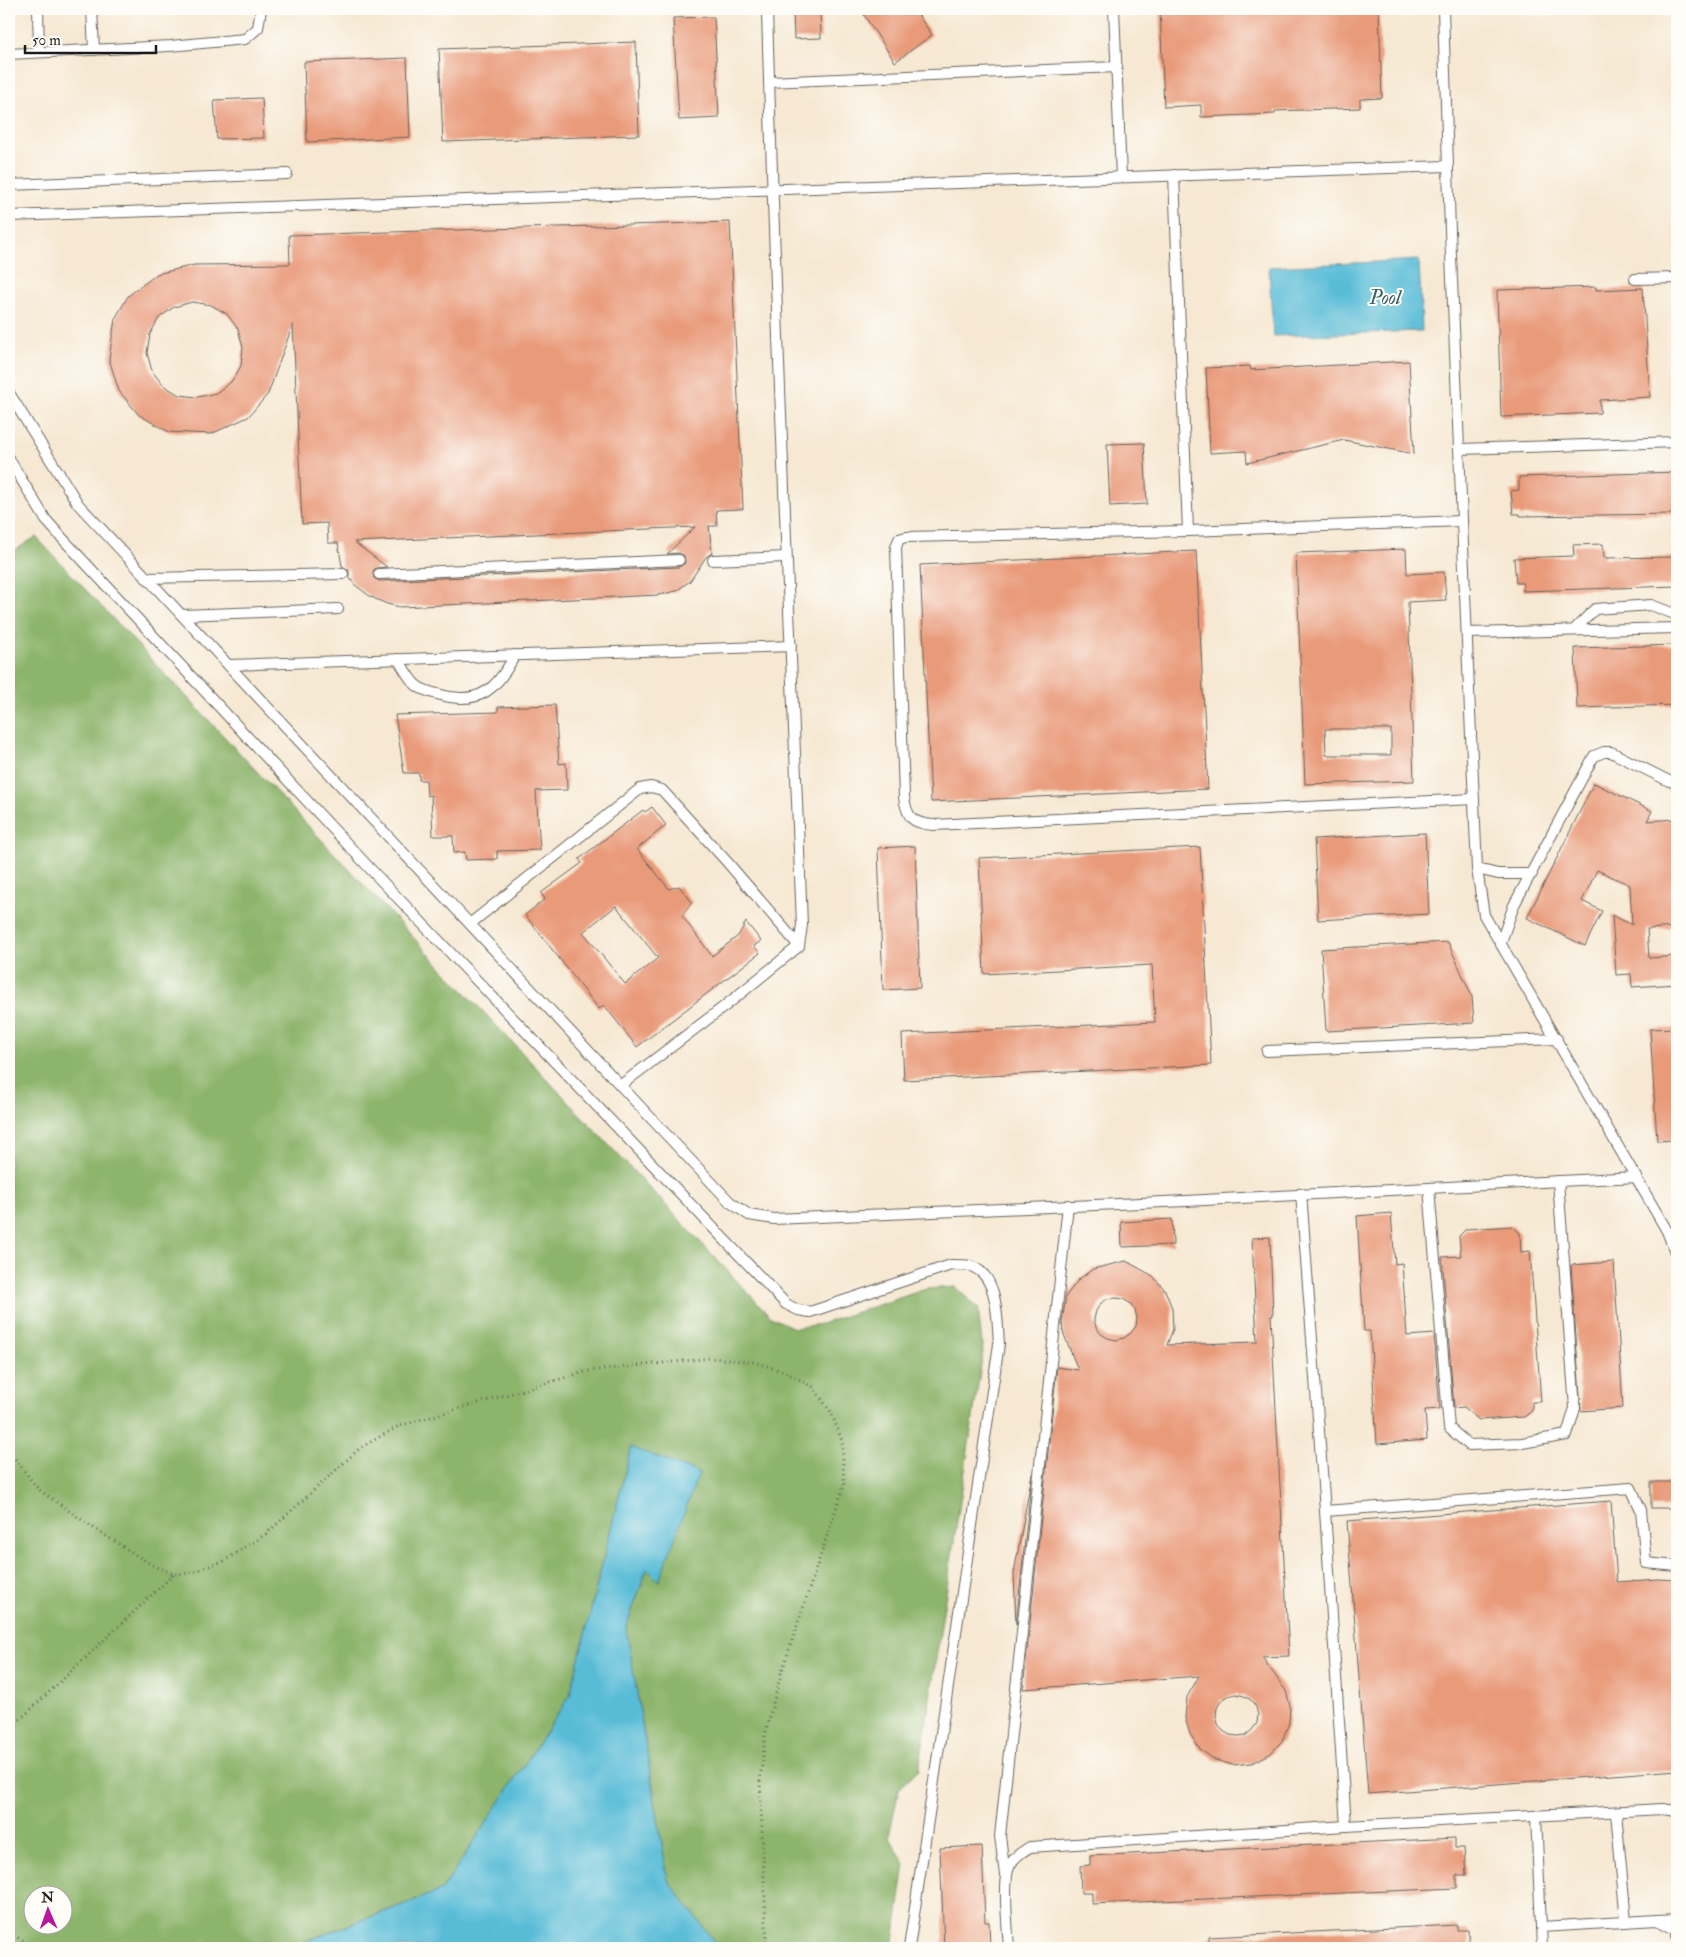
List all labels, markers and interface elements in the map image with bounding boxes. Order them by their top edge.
scale bar [25,22,156,54]
text: 50 m [32,31,61,50]
water label: Pool [1368,285,1403,310]
north arrow [22,1884,72,1934]
text: N [40,1889,55,1906]

